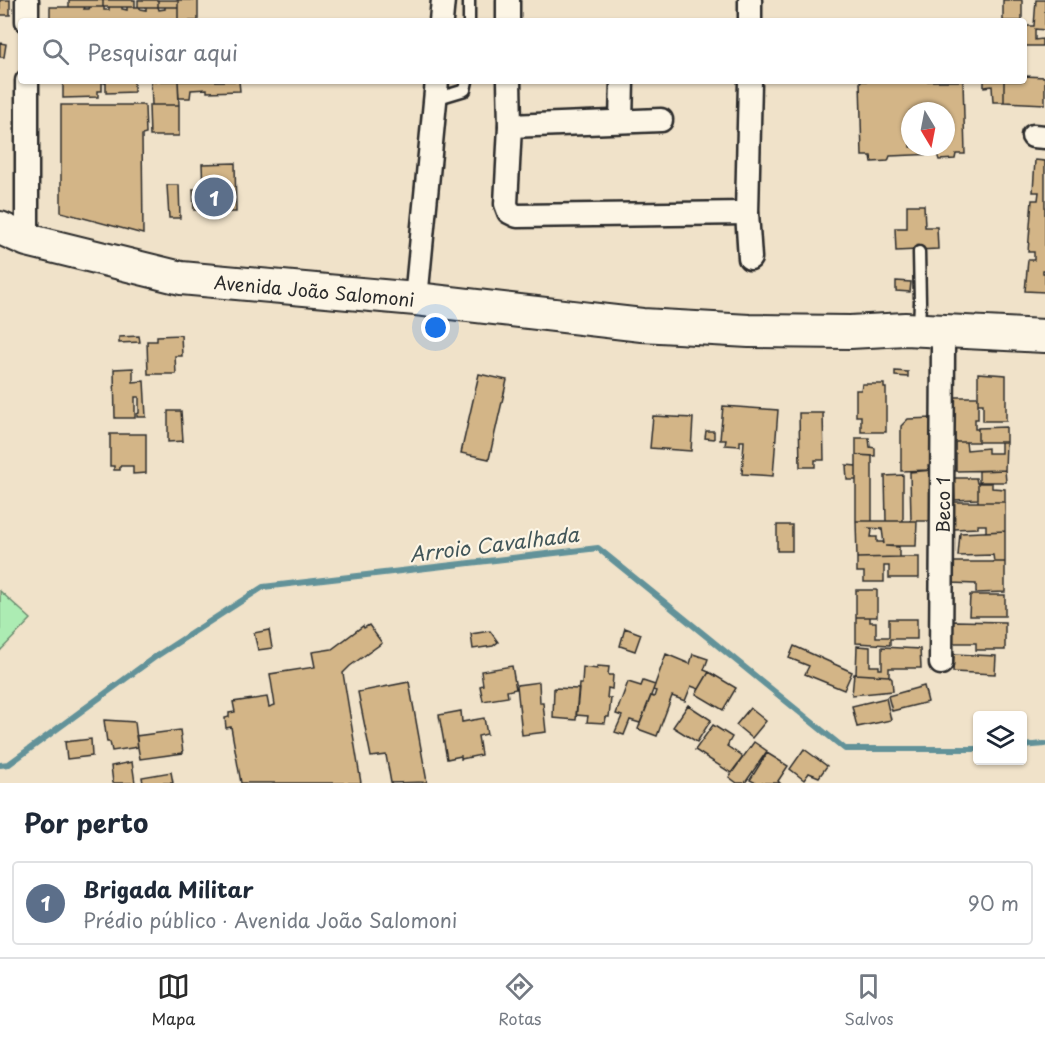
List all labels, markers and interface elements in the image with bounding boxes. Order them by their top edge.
search box [18,18,1027,84]
icon: search [39,35,72,68]
text: Pesquisar aqui [87,35,238,68]
north arrow [901,102,955,156]
pin: 1 [194,174,234,220]
street label: Avenida João Salomoni [213,268,416,312]
your location [421,313,450,342]
street label: Beco 1 [928,477,956,533]
water label: Arroio Cavalhada [408,519,582,569]
map controls [973,711,1027,765]
button: layers [973,711,1027,765]
text: Por perto [24,803,148,842]
text: Brigada Militar [83,872,254,905]
text: 1 [41,888,50,918]
text: 90 m [968,888,1019,918]
text: Prédio público · Avenida João Salomoni [83,905,457,935]
tab: Mapa [151,970,195,1030]
tab: Rotas [498,970,542,1030]
tab: Salvos [844,970,894,1030]

